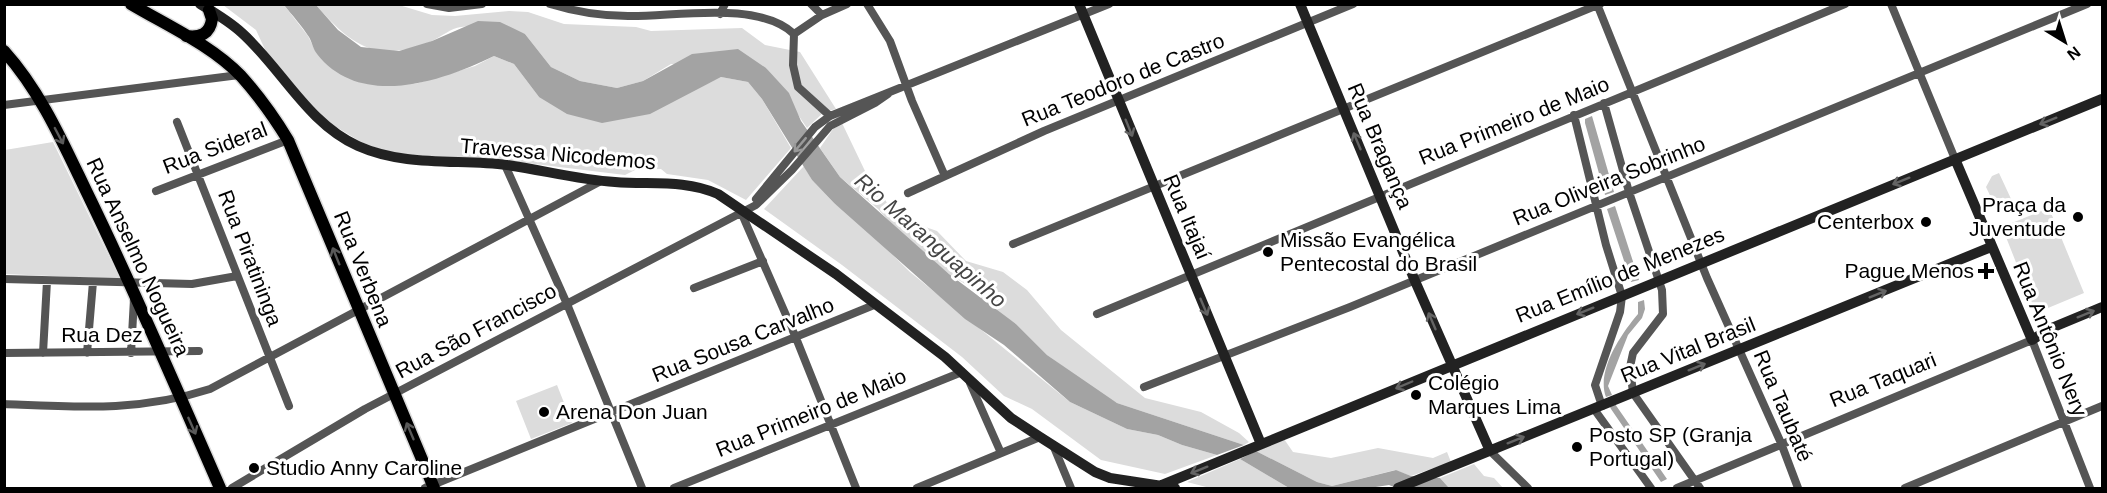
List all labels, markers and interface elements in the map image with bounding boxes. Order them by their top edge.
north arrow [2035,12,2095,72]
street label: Rua Teodoro de Castro [1018,28,1228,131]
text: N [2064,43,2084,64]
street label: Rua Primeiro de Maio [1415,72,1612,169]
street label: Rua Bragança [1344,80,1417,212]
one-way arrow [2040,116,2058,127]
street label: Rua Sideral [159,117,270,178]
one-way arrow [1124,118,1135,136]
one-way arrow [54,126,65,144]
street label: Rua Oliveira Sobrinho [1509,131,1708,230]
one-way arrow [1351,132,1362,150]
street label: Travessa Nicodemos [459,133,657,174]
one-way arrow [793,137,807,152]
street label: Rua Anselmo Nogueira [82,154,195,360]
water label: Rio Maranguapinho [850,168,1011,313]
street label: Rua Itajaí [1159,171,1216,263]
one-way arrow [1892,176,1911,187]
street label: Rua Piratininga [214,187,287,329]
place label: Praça da Juventude [1969,193,2066,240]
street label: Rua Verbena [330,208,397,330]
place label: Centerbox [1817,210,1914,233]
marker: Praça da Juventude [2071,210,2085,224]
marker: Centerbox [1919,215,1933,229]
street label: Rua Emílio de Menezes [1512,222,1727,327]
place label: Missão Evangélica Pentecostal do Brasil [1280,228,1477,275]
marker: Missão Evangélica Pentecostal do Brasil [1261,245,1275,259]
one-way arrow [330,248,341,266]
street label: Rua Antônio Nery [2009,258,2092,420]
place label: Pague Menos [1844,259,1974,282]
marker: Pague Menos [1979,264,1993,278]
street label: Rua São Francisco [392,278,560,383]
one-way arrow [1868,288,1886,299]
street label: Rua Sousa Carvalho [649,293,837,386]
one-way arrow [1199,298,1210,316]
one-way arrow [1576,306,1594,317]
one-way arrow [2076,308,2094,319]
one-way arrow [1426,312,1437,330]
street label: Rua Vital Brasil [1617,312,1759,387]
street label: Rua Dez [61,323,143,346]
street label: Rua Taubaté [1750,347,1817,465]
street label: Rua Taquari [1826,348,1939,411]
one-way arrow [1687,361,1706,372]
street label: Rua Primeiro de Maio [712,364,909,461]
place label: Colégio Marques Lima [1428,371,1561,418]
one-way arrow [1396,380,1414,391]
marker: Colégio Marques Lima [1409,388,1423,402]
place label: Arena Don Juan [556,400,708,423]
marker: Arena Don Juan [537,405,551,419]
one-way arrow [187,416,199,434]
one-way arrow [404,423,415,441]
place label: Posto SP (Granja Portugal) [1589,423,1752,470]
one-way arrow [1506,434,1525,445]
marker: Posto SP (Granja Portugal) [1570,440,1584,454]
place label: Studio Anny Caroline [266,456,462,479]
marker: Studio Anny Caroline [247,461,261,475]
one-way arrow [1191,465,1209,476]

